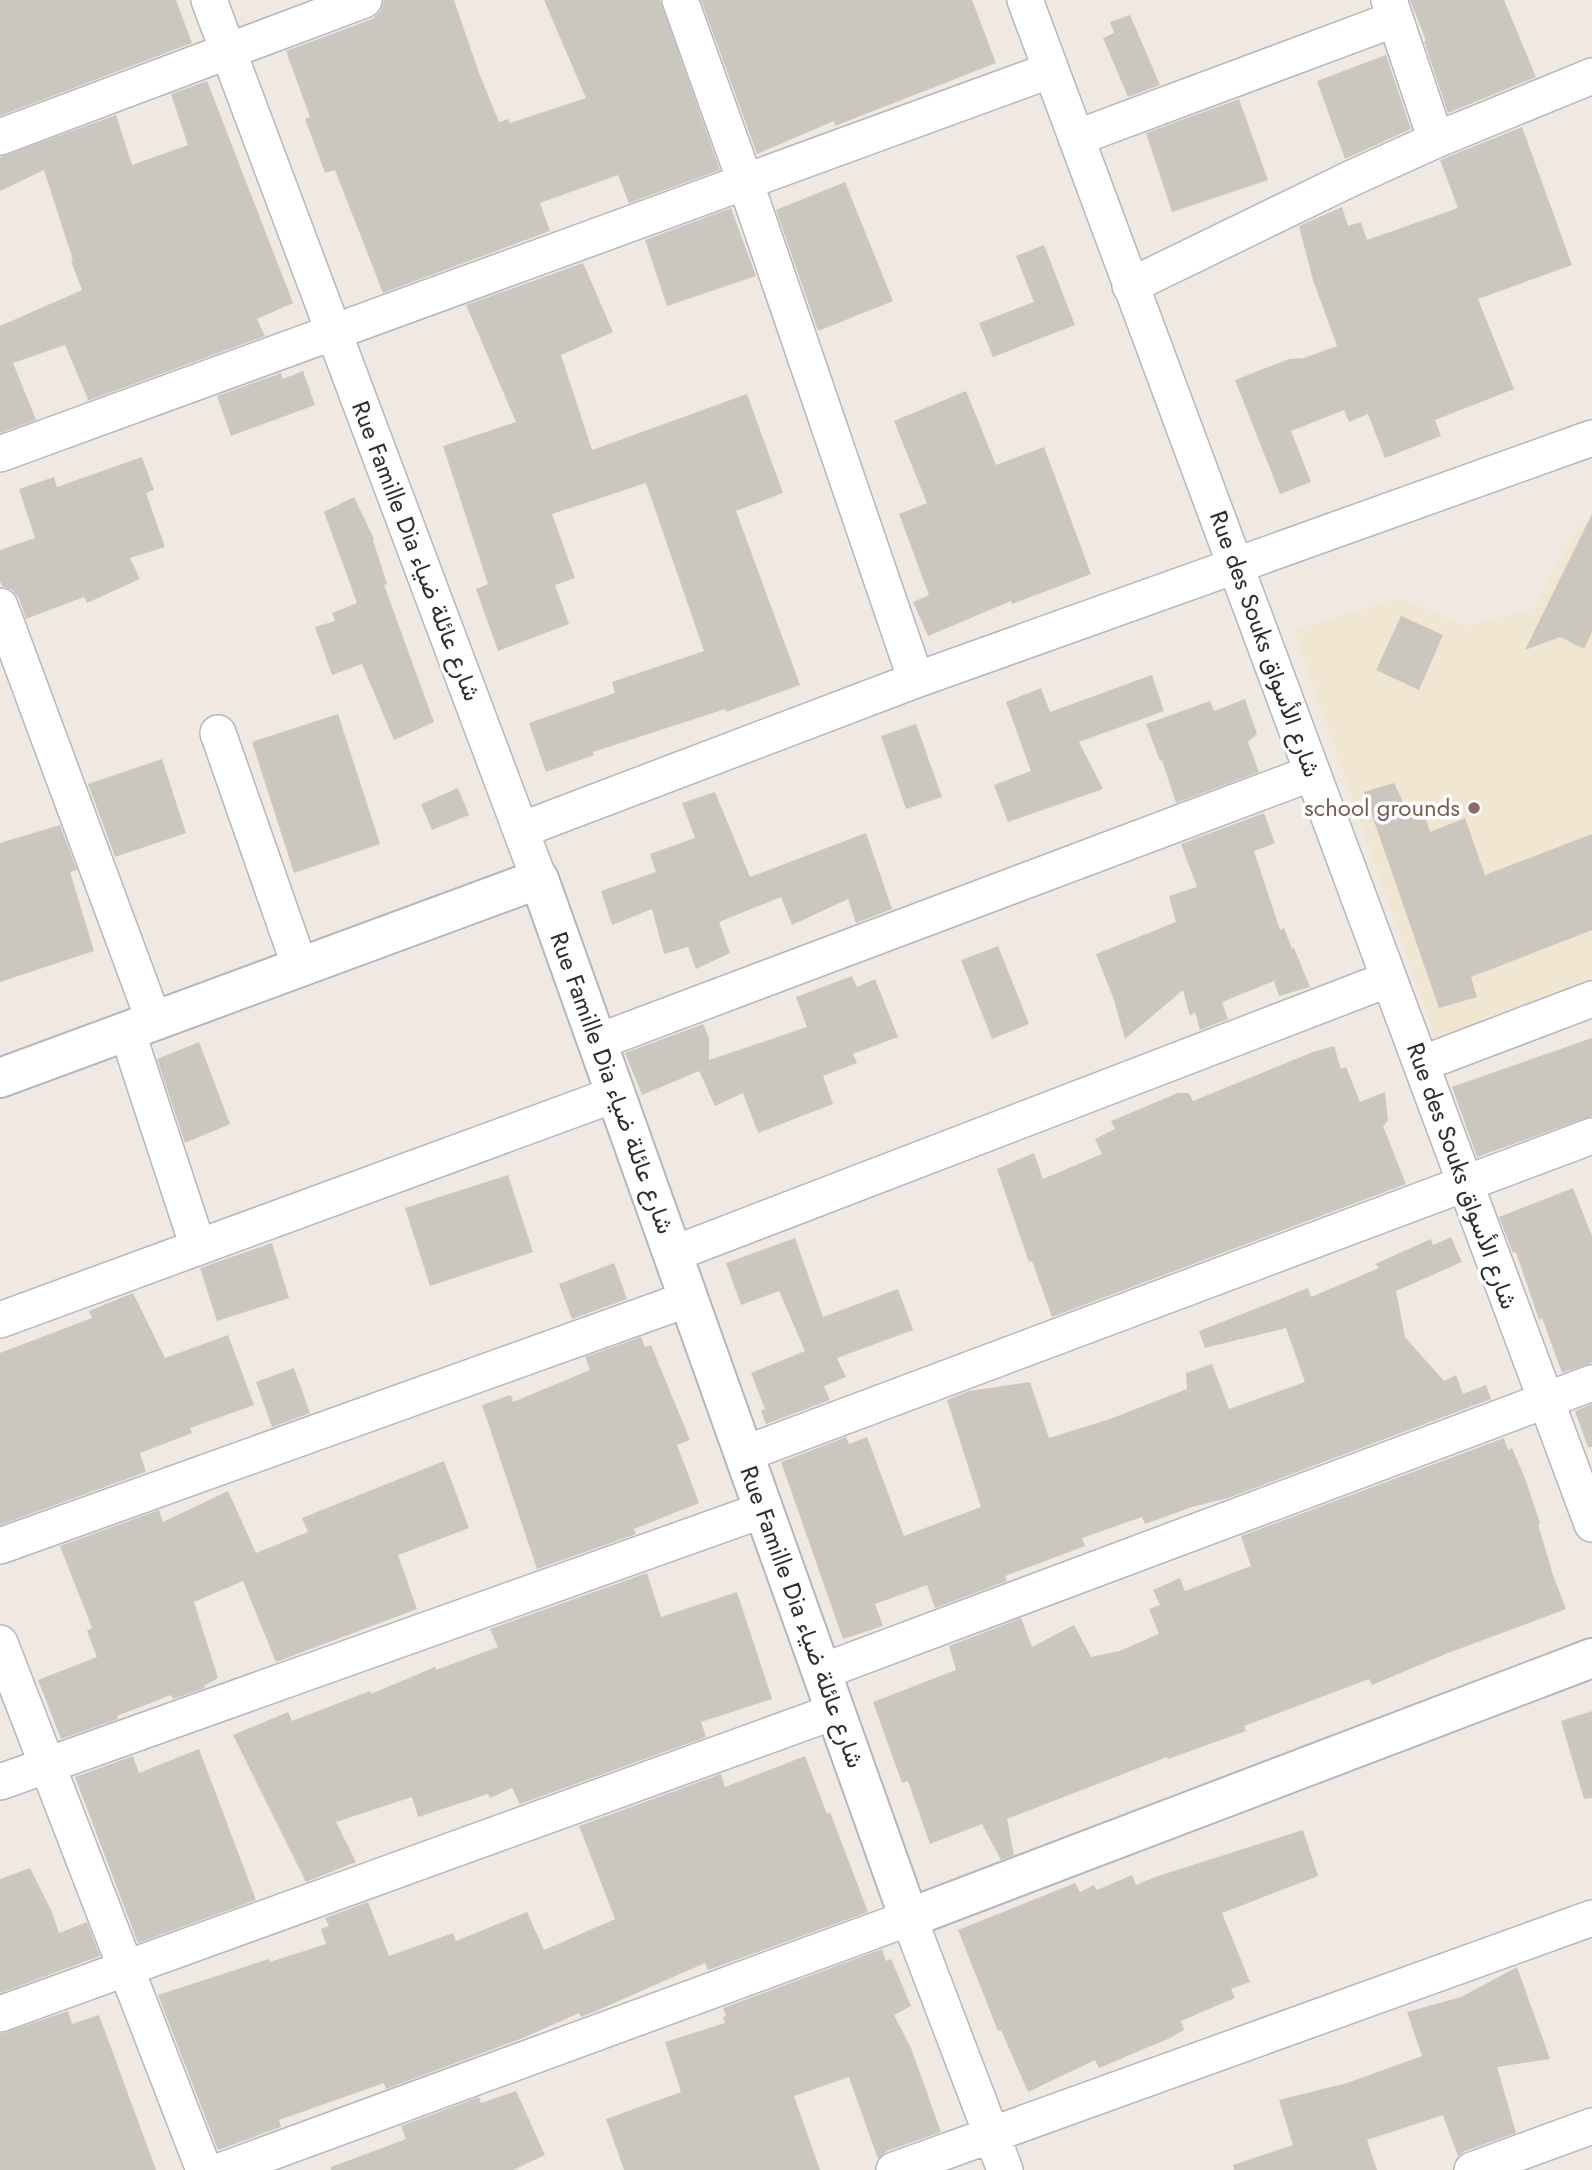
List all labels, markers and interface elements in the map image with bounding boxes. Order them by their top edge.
street label: Rue Famille Dia شارع عائلة ضياء [343,396,490,706]
street label: Rue des Souks شارع الأسواق [1201,506,1330,782]
place label: school grounds [1304,790,1460,825]
marker: school grounds [1466,800,1482,816]
street label: Rue Famille Dia شارع عائلة ضياء [541,927,683,1239]
street label: Rue des Souks شارع الأسواق [1398,1038,1527,1314]
street label: Rue Famille Dia شارع عائلة ضياء [731,1461,873,1773]

